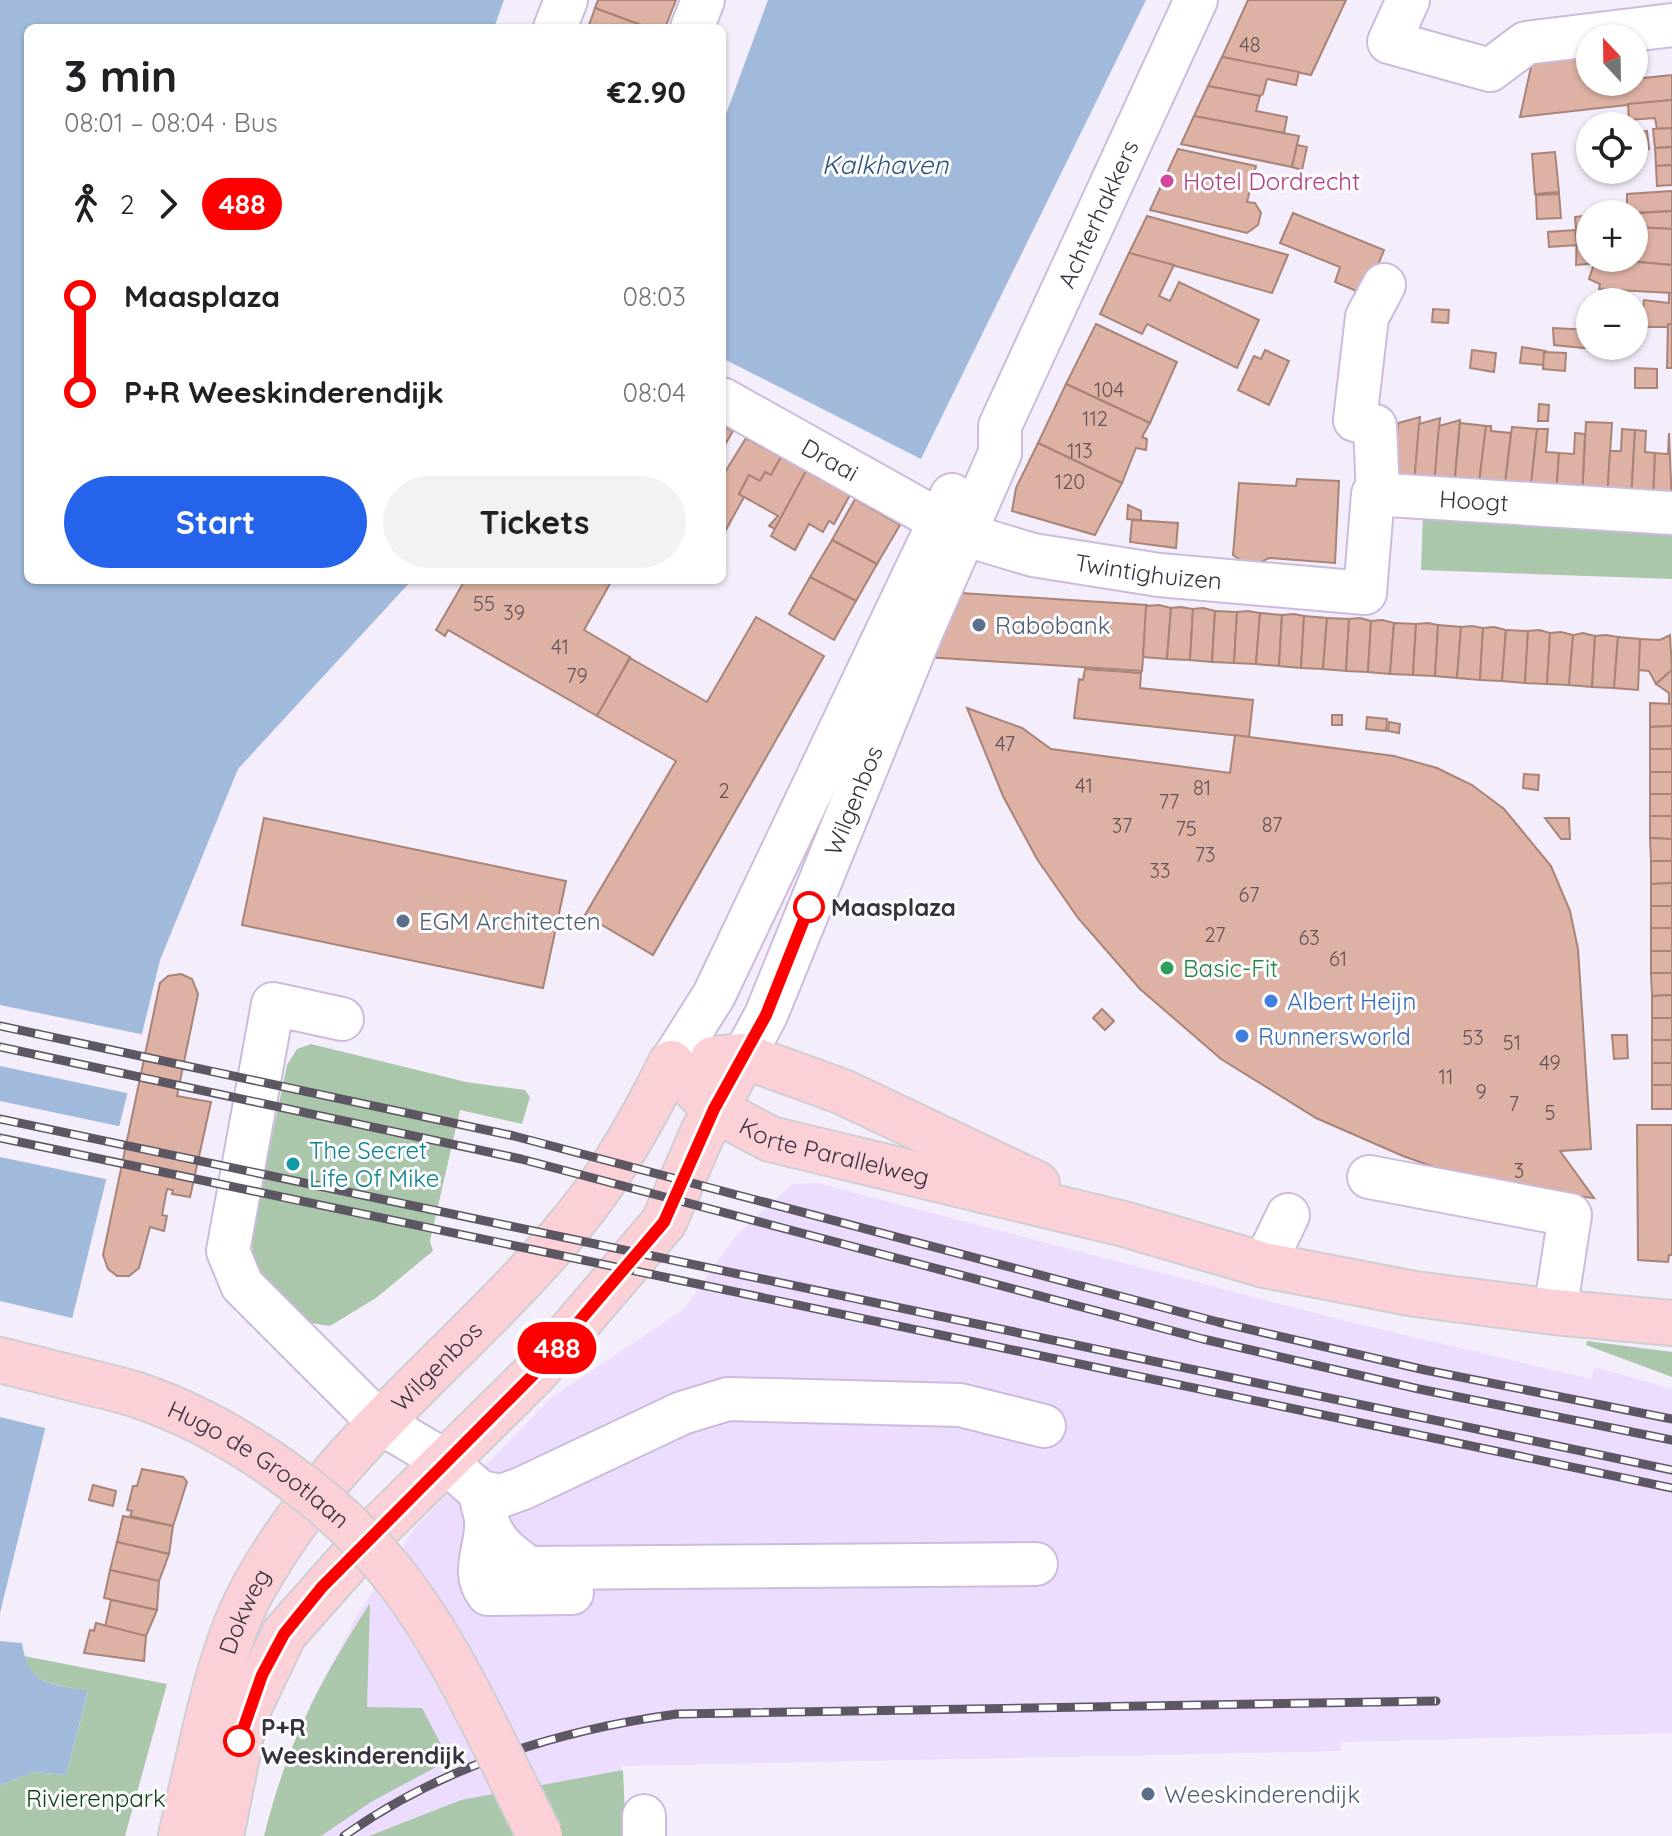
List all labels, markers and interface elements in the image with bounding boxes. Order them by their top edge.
north arrow [1576,24,1648,96]
map controls [1576,24,1648,360]
house number: 48 [1239,32,1261,57]
text: 3 min [64,48,177,103]
text: €2.90 [607,73,686,111]
text: 08:01 – 08:04 · Bus [64,106,278,139]
button: locate [1576,112,1648,184]
street label: Achterhakkers [1051,135,1145,293]
water label: Kalkhaven [822,148,949,181]
place label: Hotel Dordrecht [1183,166,1360,196]
marker: Hotel Dordrecht [1158,172,1176,190]
icon: walk [64,182,108,226]
icon: forward [146,182,190,226]
text: 488 [218,186,266,221]
text: 2 [120,188,134,221]
button: + [1576,200,1648,272]
text: Maasplaza [124,277,280,315]
text: 08:03 [623,280,686,313]
button: − [1576,288,1648,360]
text: P+R Weeskinderendijk [124,373,444,411]
text: 08:04 [622,376,686,409]
house number: 104 [1094,377,1124,402]
house number: 112 [1082,406,1108,431]
street label: Draai [796,432,864,487]
house number: 113 [1067,438,1093,463]
house number: 120 [1055,469,1085,494]
button: Start [64,476,367,568]
button: Tickets [383,476,686,568]
street label: Hoogt [1438,483,1509,518]
street label: Twintighuizen [1073,547,1223,595]
house number: 55 [473,591,495,616]
house number: 39 [503,600,525,625]
place label: Rabobank [995,610,1111,640]
marker: Rabobank [970,616,988,634]
house number: 41 [551,634,569,659]
house number: 79 [566,663,588,688]
house number: 47 [995,731,1015,756]
street label: Wilgenbos [817,741,889,860]
house number: 41 [1075,773,1093,798]
house number: 81 [1193,775,1211,800]
house number: 2 [718,778,730,803]
house number: 77 [1159,789,1179,814]
house number: 87 [1262,812,1282,837]
house number: 37 [1112,813,1132,838]
house number: 75 [1175,816,1197,841]
house number: 73 [1195,842,1215,867]
house number: 33 [1150,858,1170,883]
house number: 67 [1238,882,1260,907]
marker: Maasplaza [794,892,824,922]
place label: Maasplaza [831,892,956,922]
place label: EGM Architecten [419,906,601,936]
marker: EGM Architecten [394,912,412,930]
house number: 27 [1205,922,1225,947]
house number: 63 [1298,925,1320,950]
house number: 61 [1329,946,1347,971]
place label: Basic-Fit [1183,953,1278,983]
marker: Basic-Fit [1158,959,1176,977]
place label: Albert Heijn [1287,986,1416,1016]
marker: Albert Heijn [1262,992,1280,1010]
place label: Runnersworld [1258,1021,1411,1051]
house number: 53 [1462,1025,1484,1050]
marker: Runnersworld [1233,1027,1251,1045]
house number: 51 [1503,1030,1521,1055]
house number: 49 [1539,1050,1561,1075]
house number: 11 [1439,1064,1453,1089]
house number: 9 [1475,1079,1487,1104]
house number: 7 [1509,1091,1519,1116]
house number: 5 [1545,1100,1555,1125]
street label: Korte Parallelweg [734,1110,932,1192]
place label: The Secret Life Of Mike [309,1135,439,1193]
marker: The Secret Life Of Mike [284,1155,302,1173]
house number: 3 [1514,1158,1524,1183]
street label: Wilgenbos [385,1314,488,1417]
line badge: 488 [511,1322,603,1374]
text: 488 [533,1330,581,1365]
street label: Hugo de Grootlaan [163,1393,356,1534]
street label: Dokweg [212,1563,277,1658]
place label: P+R Weeskinderendijk [261,1712,465,1770]
marker: P+R Weeskinderendijk [224,1726,254,1756]
place label: Weeskinderendijk [1164,1779,1360,1809]
park label: Rivierenpark [26,1783,166,1813]
marker: Weeskinderendijk [1139,1785,1157,1803]

